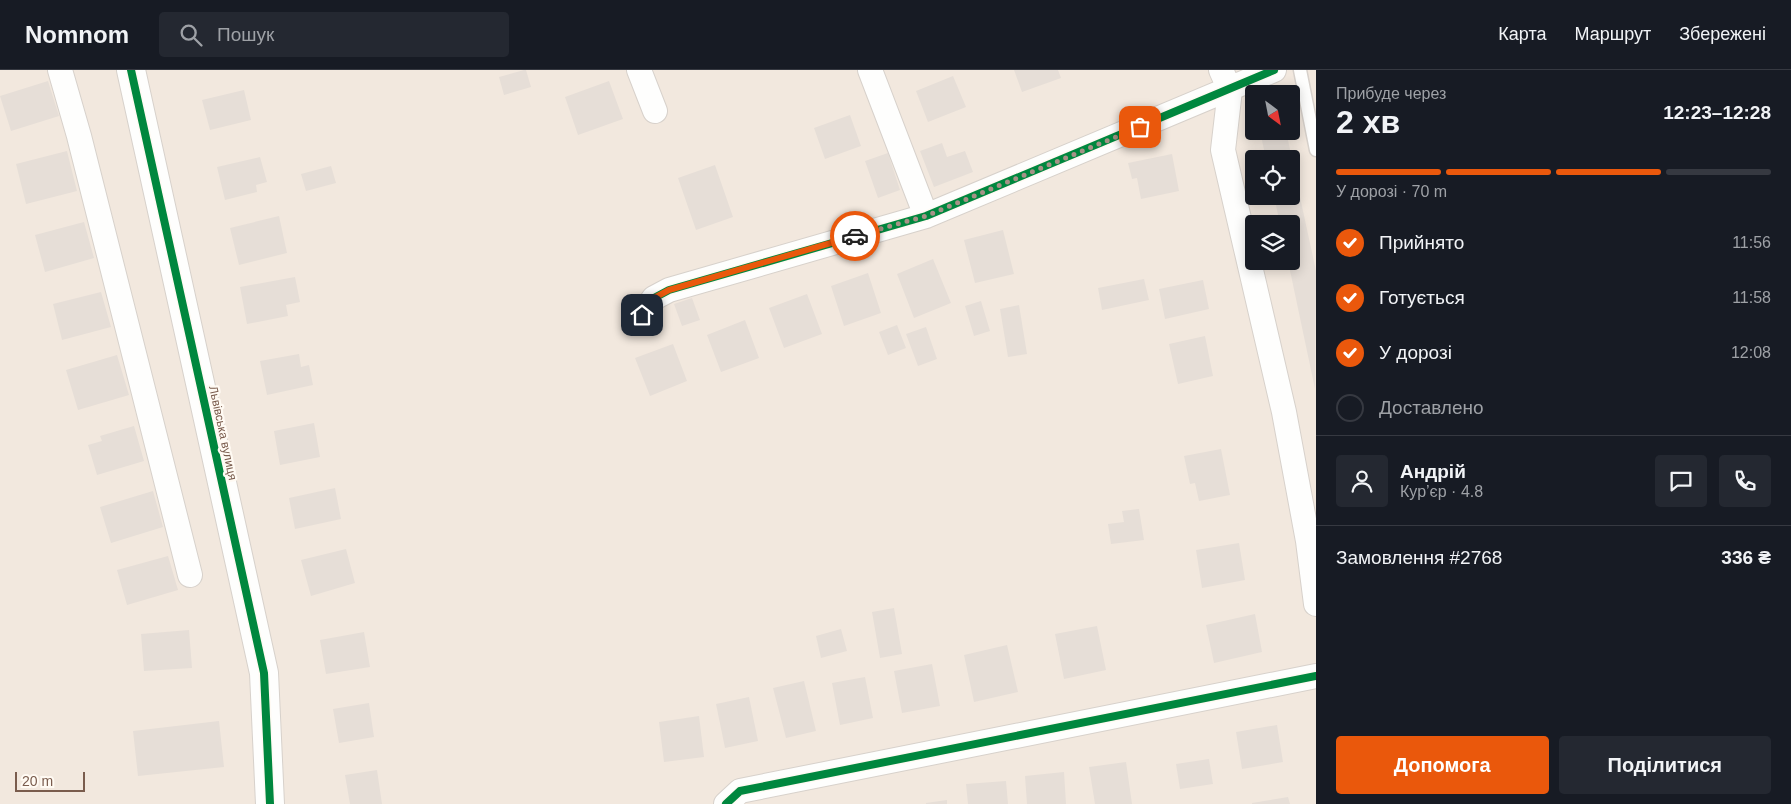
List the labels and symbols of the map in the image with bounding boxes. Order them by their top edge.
north arrow [1245,85,1300,140]
pin [1119,106,1161,148]
courier [830,211,880,261]
pin [621,294,663,336]
street label: Львівська вулиця [206,385,240,481]
scale bar [15,769,85,792]

